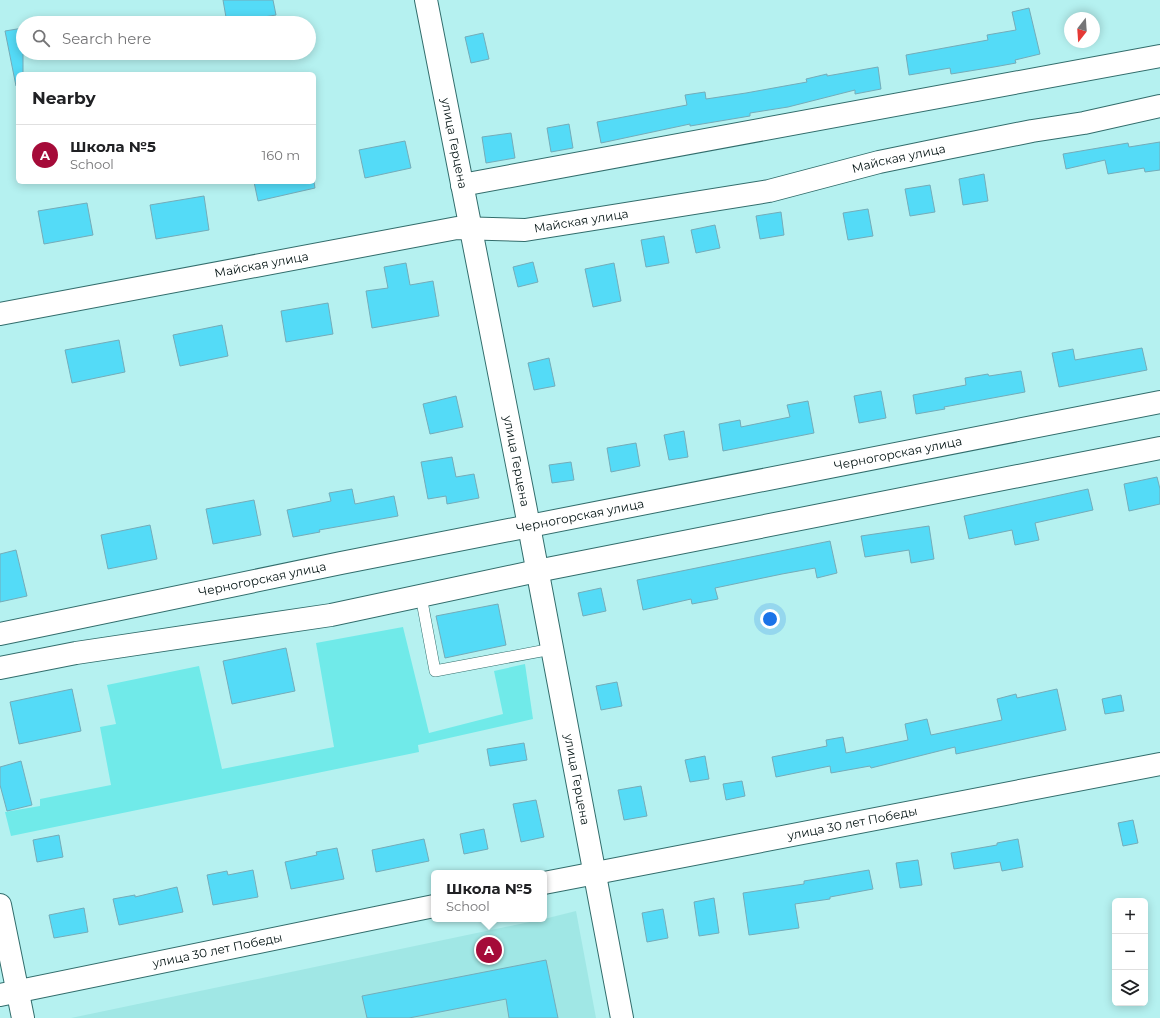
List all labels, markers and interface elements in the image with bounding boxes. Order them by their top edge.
north arrow [1064,12,1100,48]
search box [16,16,316,60]
icon: search [30,27,52,49]
text: Search here [62,29,151,48]
text: Nearby [32,88,96,108]
street label: улица Герцена [438,95,471,190]
text: Школа №5 [70,137,156,156]
street label: Майская улица [850,140,947,176]
text: A [40,147,50,163]
text: 160 m [262,147,300,163]
text: School [70,156,114,172]
street label: Майская улица [533,206,629,235]
street label: Майская улица [213,248,310,281]
street label: улица Герцена [500,413,533,508]
street label: Черногорская улица [833,433,963,473]
street label: Черногорская улица [515,496,645,535]
street label: Черногорская улица [197,558,327,599]
your location [760,609,780,629]
street label: улица Герцена [561,732,593,826]
street label: улица 30 лет Победы [785,803,918,843]
popup [431,870,547,922]
text: Школа №5 [446,879,532,898]
text: School [446,898,490,914]
map controls [1112,898,1148,1006]
button: + [1112,898,1148,934]
street label: улица 30 лет Победы [150,929,284,971]
button: − [1112,934,1148,970]
pin: A [476,935,502,965]
button: layers [1112,970,1148,1006]

